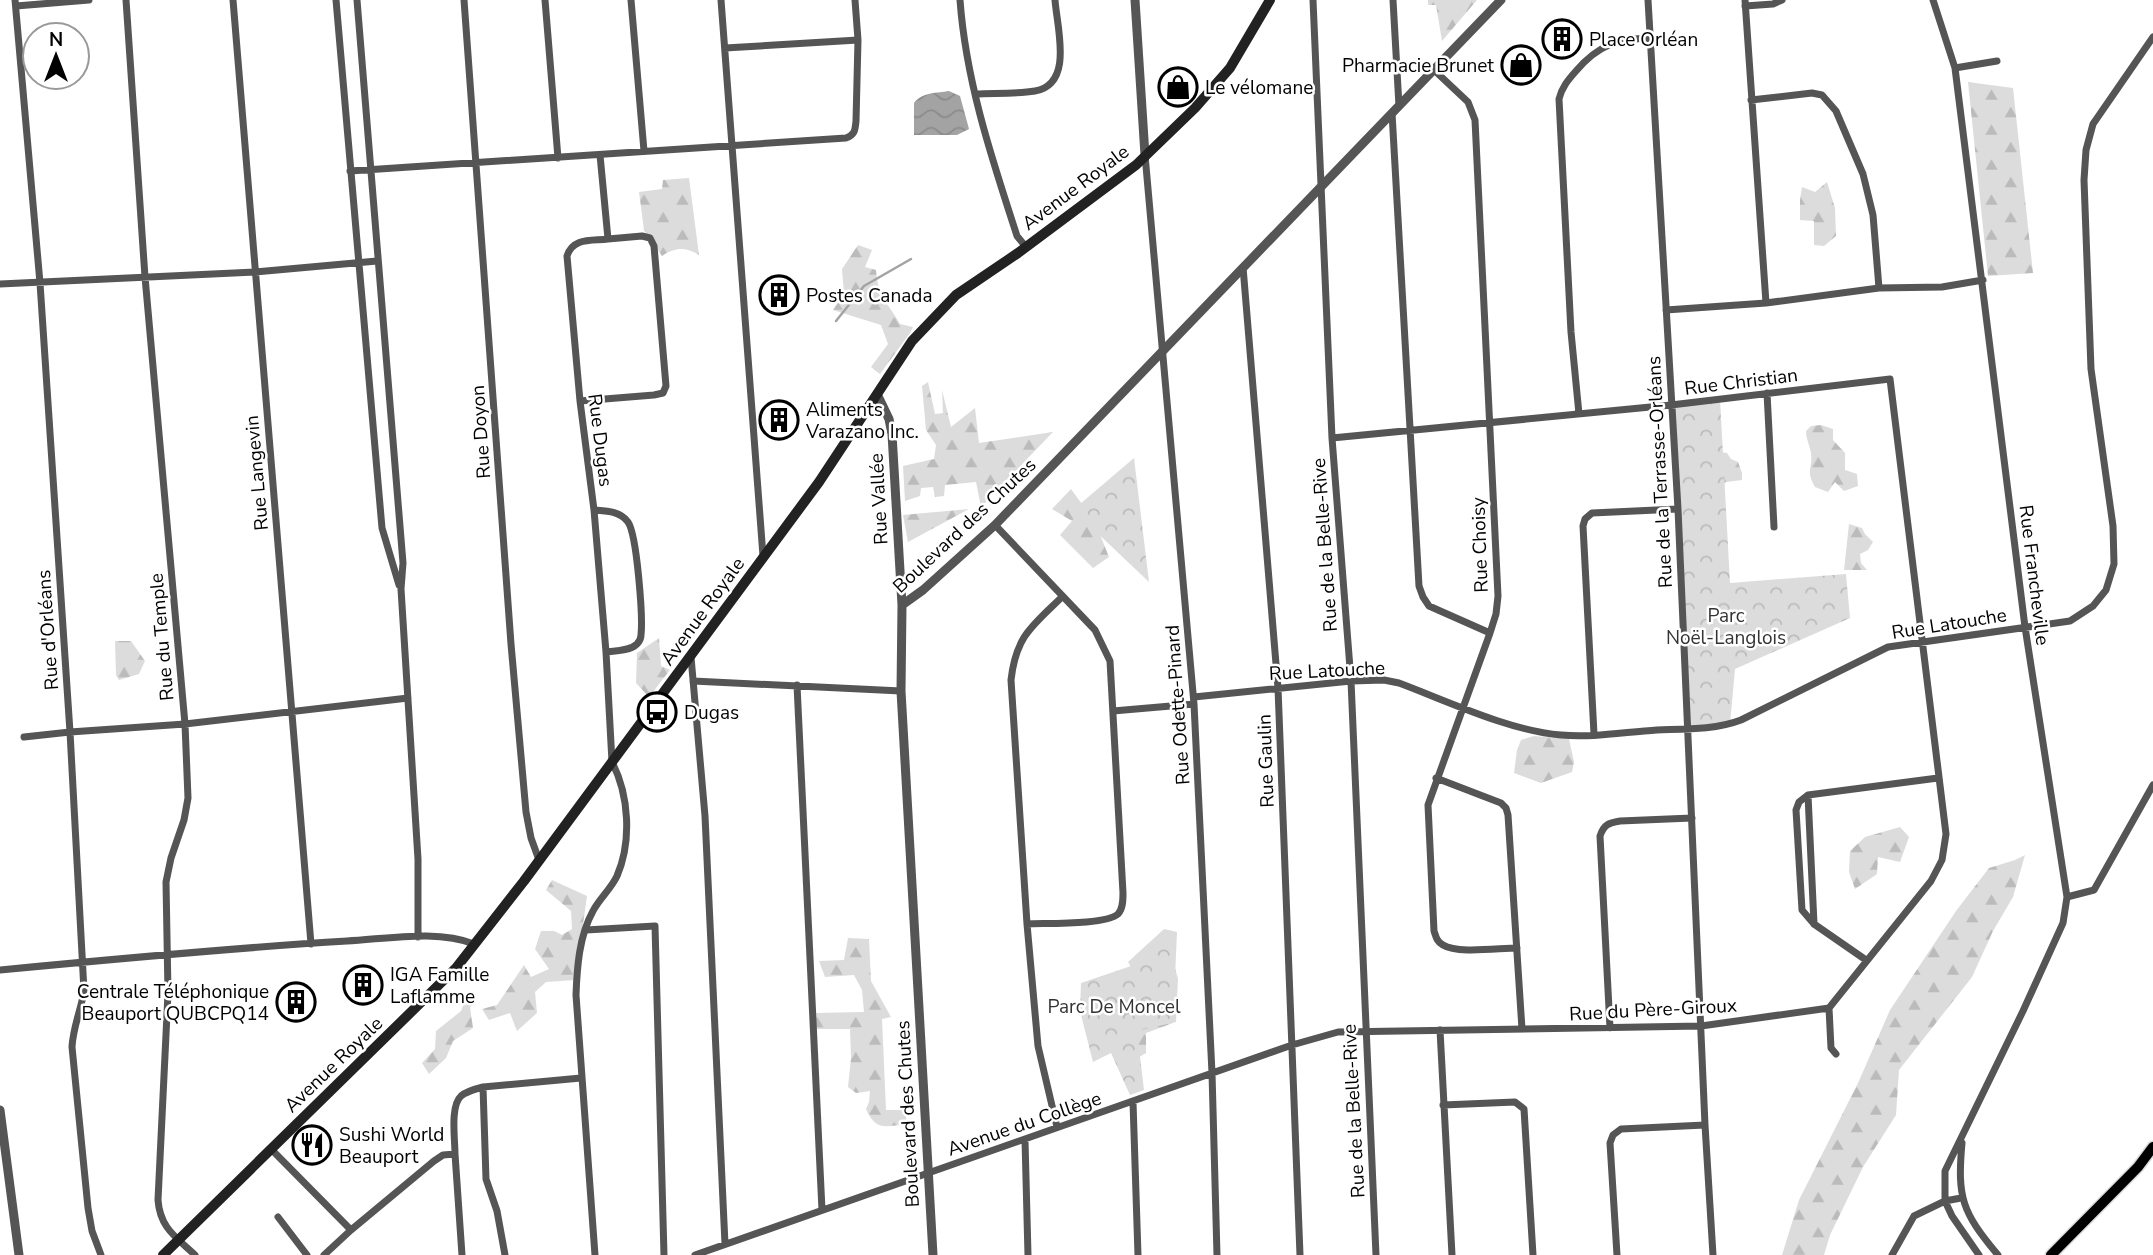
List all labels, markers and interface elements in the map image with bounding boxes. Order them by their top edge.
building icon: Place Orléan [1541,18,1583,60]
north arrow [21,21,91,91]
text: N [49,27,63,53]
place label: Place Orléan [1589,27,1698,53]
shop icon: Pharmacie Brunet [1500,44,1542,86]
place label: Pharmacie Brunet [1342,53,1494,79]
shop icon: Le vélomane [1157,66,1199,108]
place label: Le vélomane [1205,75,1313,101]
street label: Avenue Royale [1017,139,1134,237]
building icon: Postes Canada [758,274,800,316]
place label: Postes Canada [806,283,932,309]
street label: Rue de la Terrasse-Orléans [1641,355,1679,589]
street label: Rue Christian [1683,362,1799,402]
street label: Rue Doyon [465,384,497,480]
street label: Rue Dugas [581,392,619,488]
place label: Aliments Varazano Inc. [805,397,919,445]
building icon: Aliments Varazano Inc. [758,399,800,441]
street label: Rue Langevin [239,414,275,532]
street label: Rue Vallée [864,452,894,545]
street label: Boulevard des Chutes [887,452,1042,599]
street label: Rue de la Belle-Rive [1306,457,1344,633]
street label: Rue Choisy [1465,496,1495,593]
street label: Rue Francheville [2013,503,2056,647]
street label: Avenue Royale [655,552,751,671]
street label: Rue d'Orléans [31,569,65,691]
street label: Rue du Temple [143,572,181,702]
street label: Rue Latouche [1890,602,2009,646]
park label: Parc Noël-Langlois [1666,603,1786,651]
street label: Rue Odette-Pinard [1159,624,1197,786]
street label: Rue Latouche [1268,655,1386,687]
bus stop icon: Dugas [636,691,678,733]
place label: Dugas [684,700,739,726]
street label: Rue Gaulin [1251,714,1281,808]
place label: IGA Famille Laflamme [390,962,489,1010]
building icon: IGA Famille Laflamme [342,964,384,1006]
place label: Centrale Téléphonique Beauport QUBCPQ14 [77,979,269,1027]
building icon: Centrale Téléphonique Beauport QUBCPQ14 [275,981,317,1023]
street label: Rue du Père-Giroux [1569,993,1738,1027]
park label: Parc De Moncel [1047,994,1181,1020]
street label: Avenue Royale [279,1011,389,1118]
street label: Boulevard des Chutes [890,1020,926,1208]
street label: Rue de la Belle-Rive [1336,1023,1372,1199]
street label: Avenue du Collège [944,1085,1105,1163]
place label: Sushi World Beauport [339,1122,444,1170]
restaurant icon: Sushi World Beauport [291,1124,333,1166]

